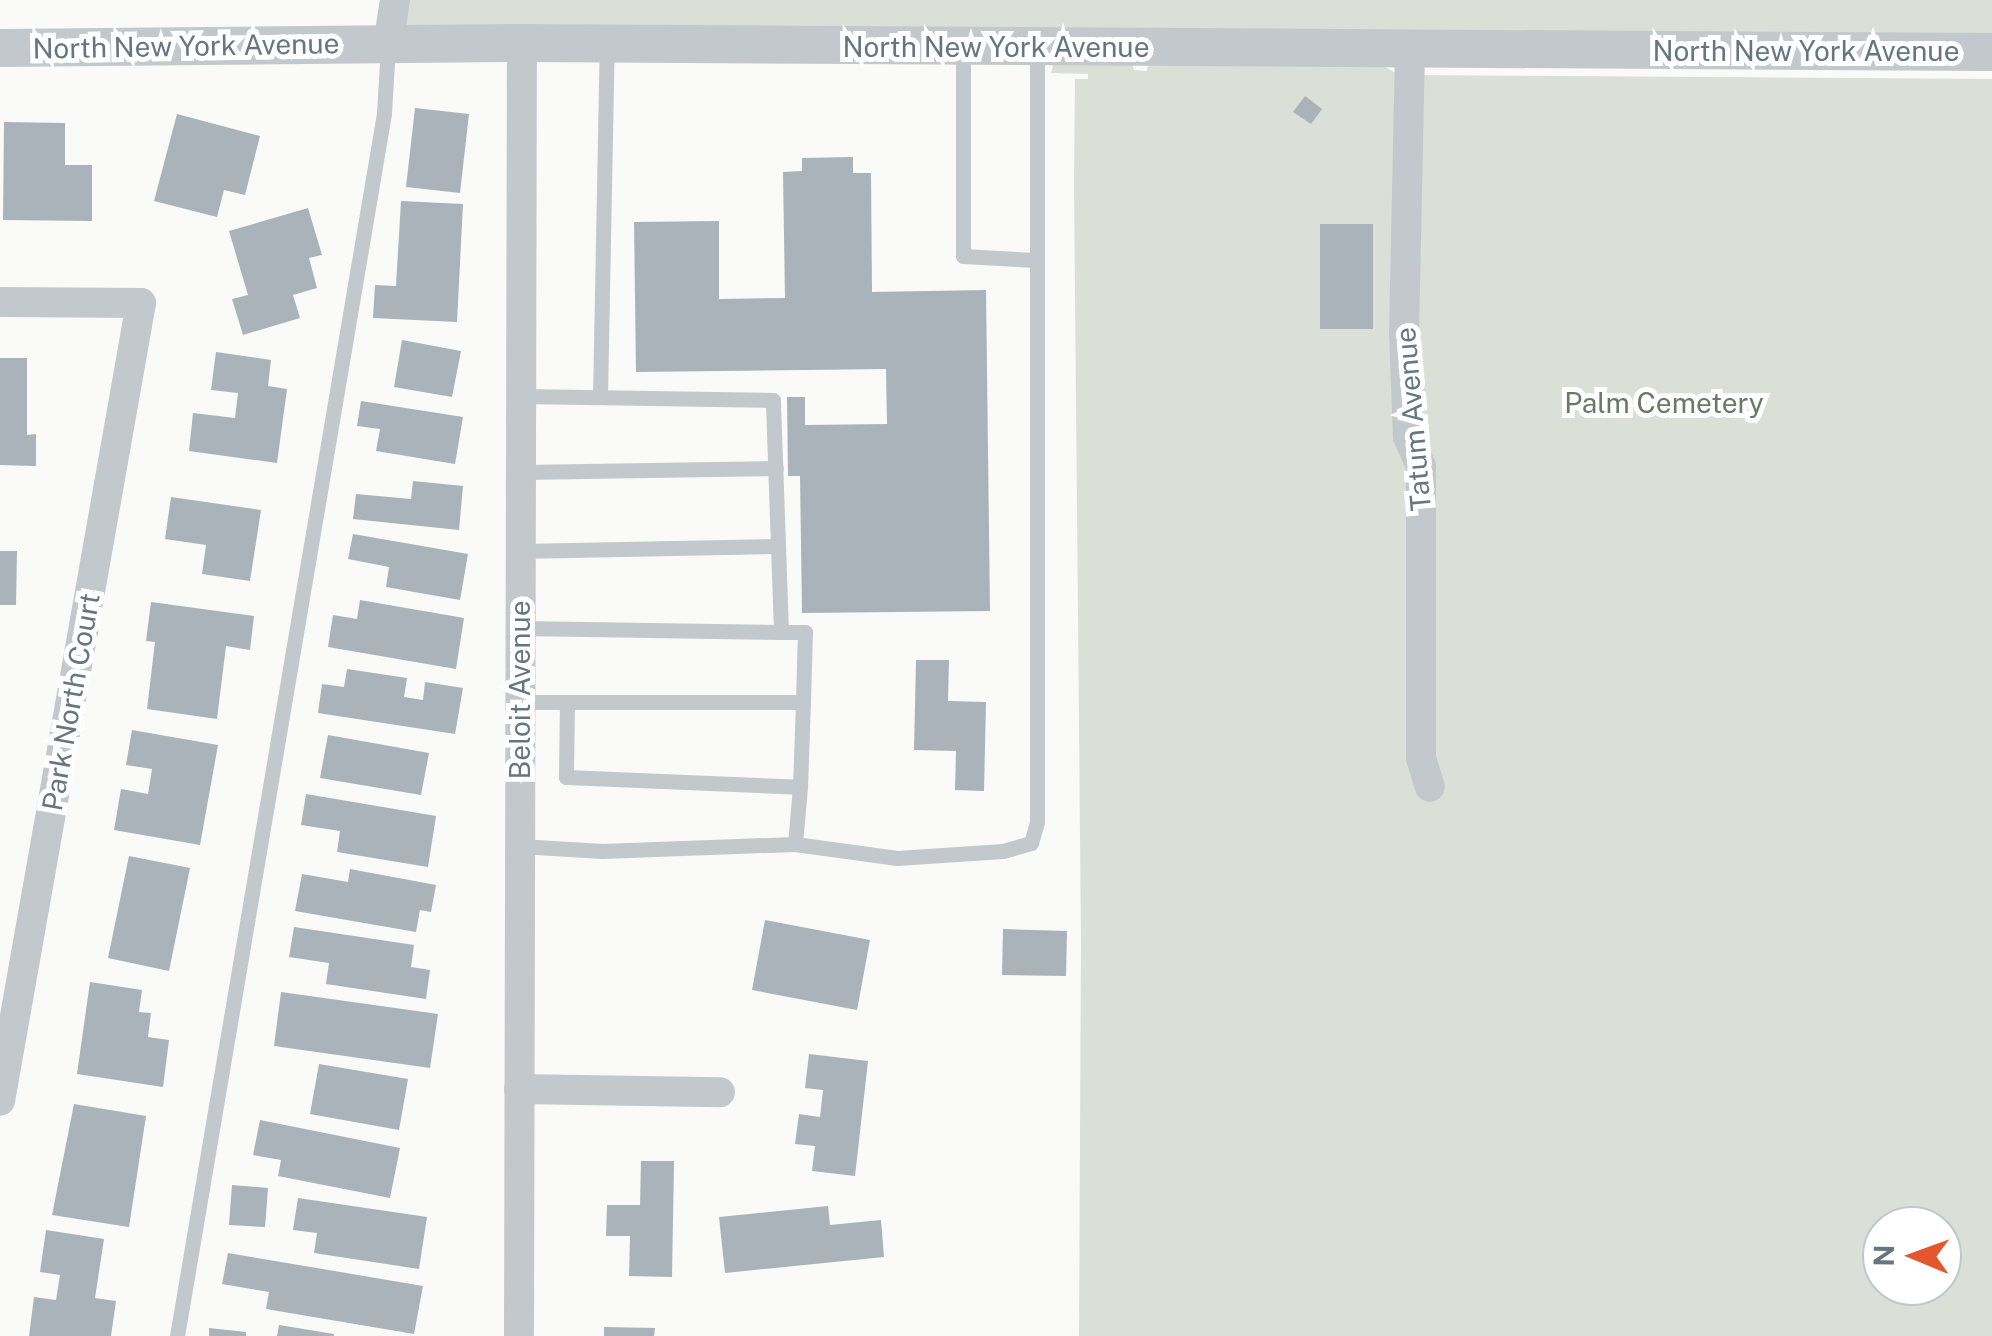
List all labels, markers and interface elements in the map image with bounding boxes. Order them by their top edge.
street label: North New York Avenue [32,27,340,65]
street label: North New York Avenue [842,30,1150,64]
street label: North New York Avenue [1652,34,1960,68]
street label: Tatum Avenue [1388,326,1438,512]
park label: Palm Cemetery [1564,386,1764,420]
street label: Park North Court [35,590,107,814]
street label: Beloit Avenue [503,600,537,780]
north arrow [1862,1206,1962,1306]
text: N [1867,1244,1900,1267]

